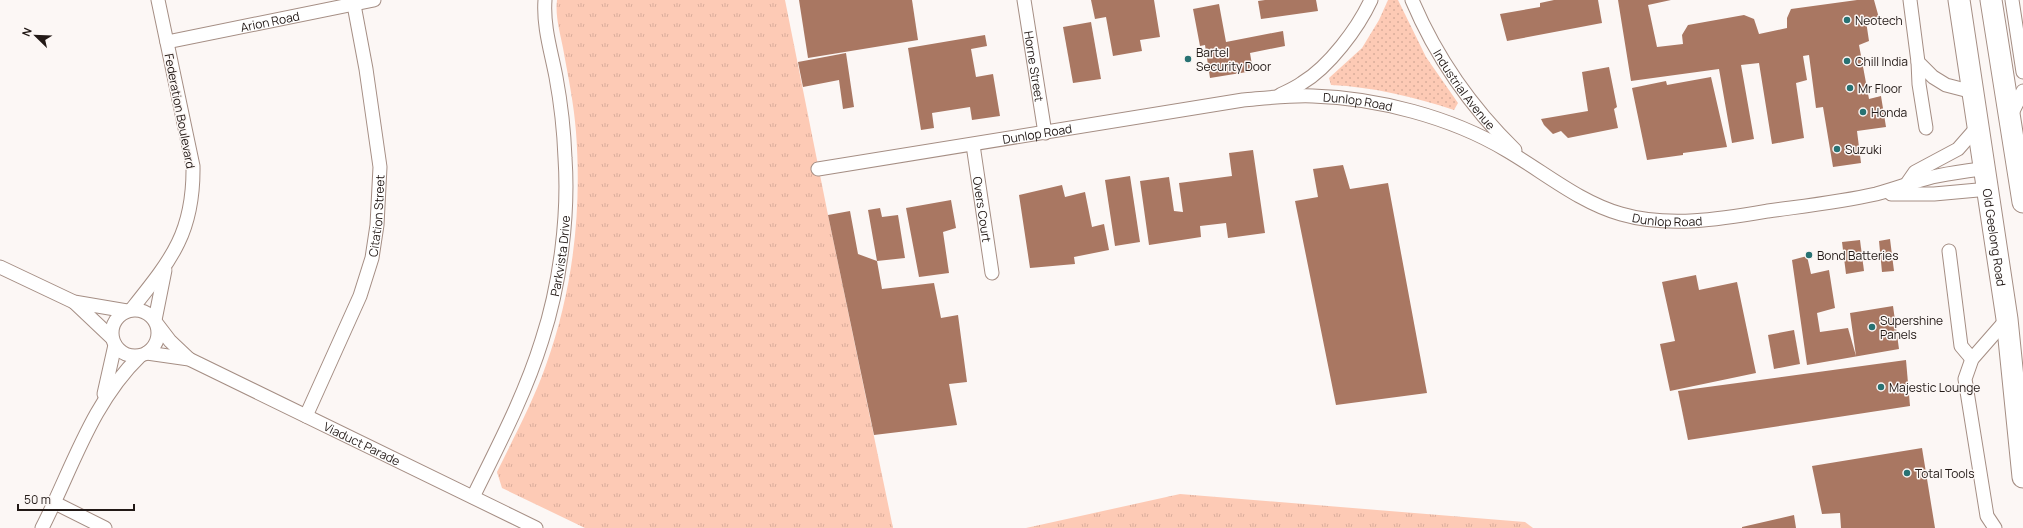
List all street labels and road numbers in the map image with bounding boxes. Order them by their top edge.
street label: Arion Road [239,7,301,35]
street label: Horne Street [1020,30,1048,103]
street label: Industrial Avenue [1430,46,1500,133]
street label: Federation Boulevard [161,52,199,170]
street label: Dunlop Road [1322,88,1394,115]
street label: Dunlop Road [1001,119,1073,147]
street label: Citation Street [364,174,388,258]
street label: Overs Court [969,175,996,244]
street label: Old Geelong Road [1979,187,2010,287]
street label: Dunlop Road [1631,209,1703,230]
street label: Parkvista Drive [546,215,574,298]
street label: Viaduct Parade [321,417,403,469]

